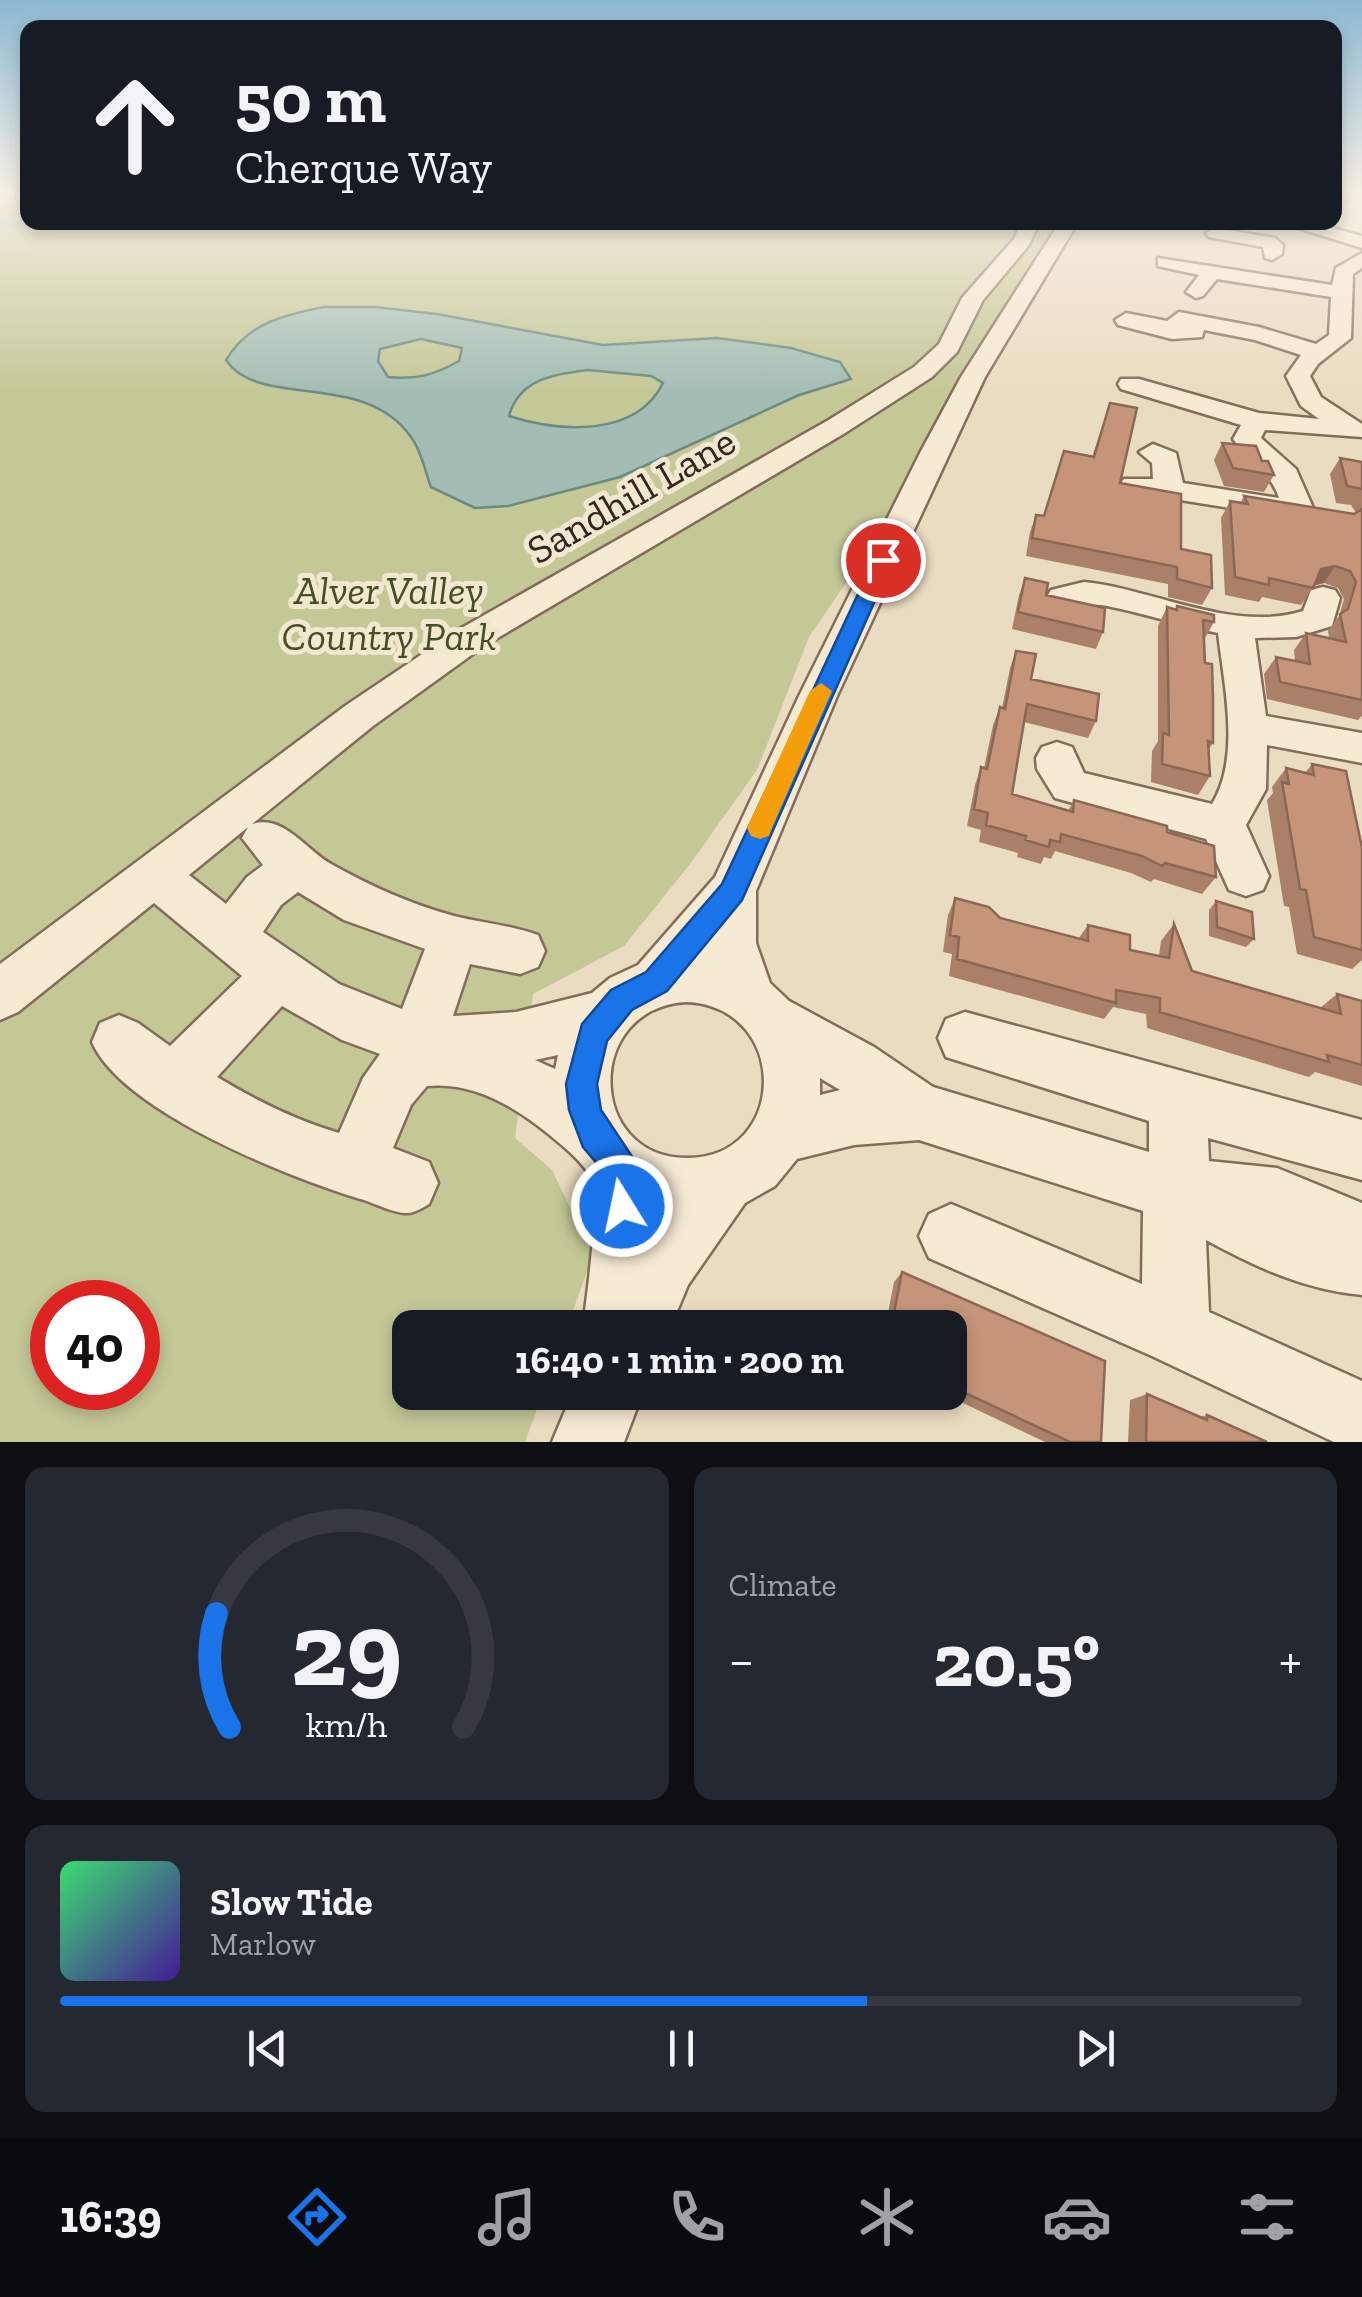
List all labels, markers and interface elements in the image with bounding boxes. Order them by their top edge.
text: 50 m [235,56,386,140]
icon: ahead [70,60,200,190]
text: Cherque Way [235,141,492,195]
street label: Sandhill Lane [518,416,744,574]
pin [841,518,926,603]
icon: arrive [856,533,911,588]
park label: Alver Valley Country Park [282,566,496,660]
position arrow [570,1154,674,1258]
speed limit sign: 40 [30,1280,160,1410]
text: 16:40 · 1 min · 200 m [515,1337,844,1383]
text: Climate [729,1566,837,1604]
text: 29 [291,1587,403,1712]
text: 20.5° [933,1615,1100,1705]
text: − [729,1627,754,1693]
text: + [1279,1627,1302,1693]
text: km/h [306,1703,388,1746]
text: Slow Tide [210,1879,373,1925]
text: Marlow [210,1925,316,1963]
icon: previous [240,2021,295,2076]
icon: pause [654,2021,709,2076]
icon: next [1068,2021,1123,2076]
icon: directions [282,2182,352,2252]
icon: music [472,2182,542,2252]
icon: phone [662,2182,732,2252]
icon: climate [852,2182,922,2252]
icon: car [1042,2182,1112,2252]
icon: filters [1232,2182,1302,2252]
text: 16:39 [60,2190,162,2244]

